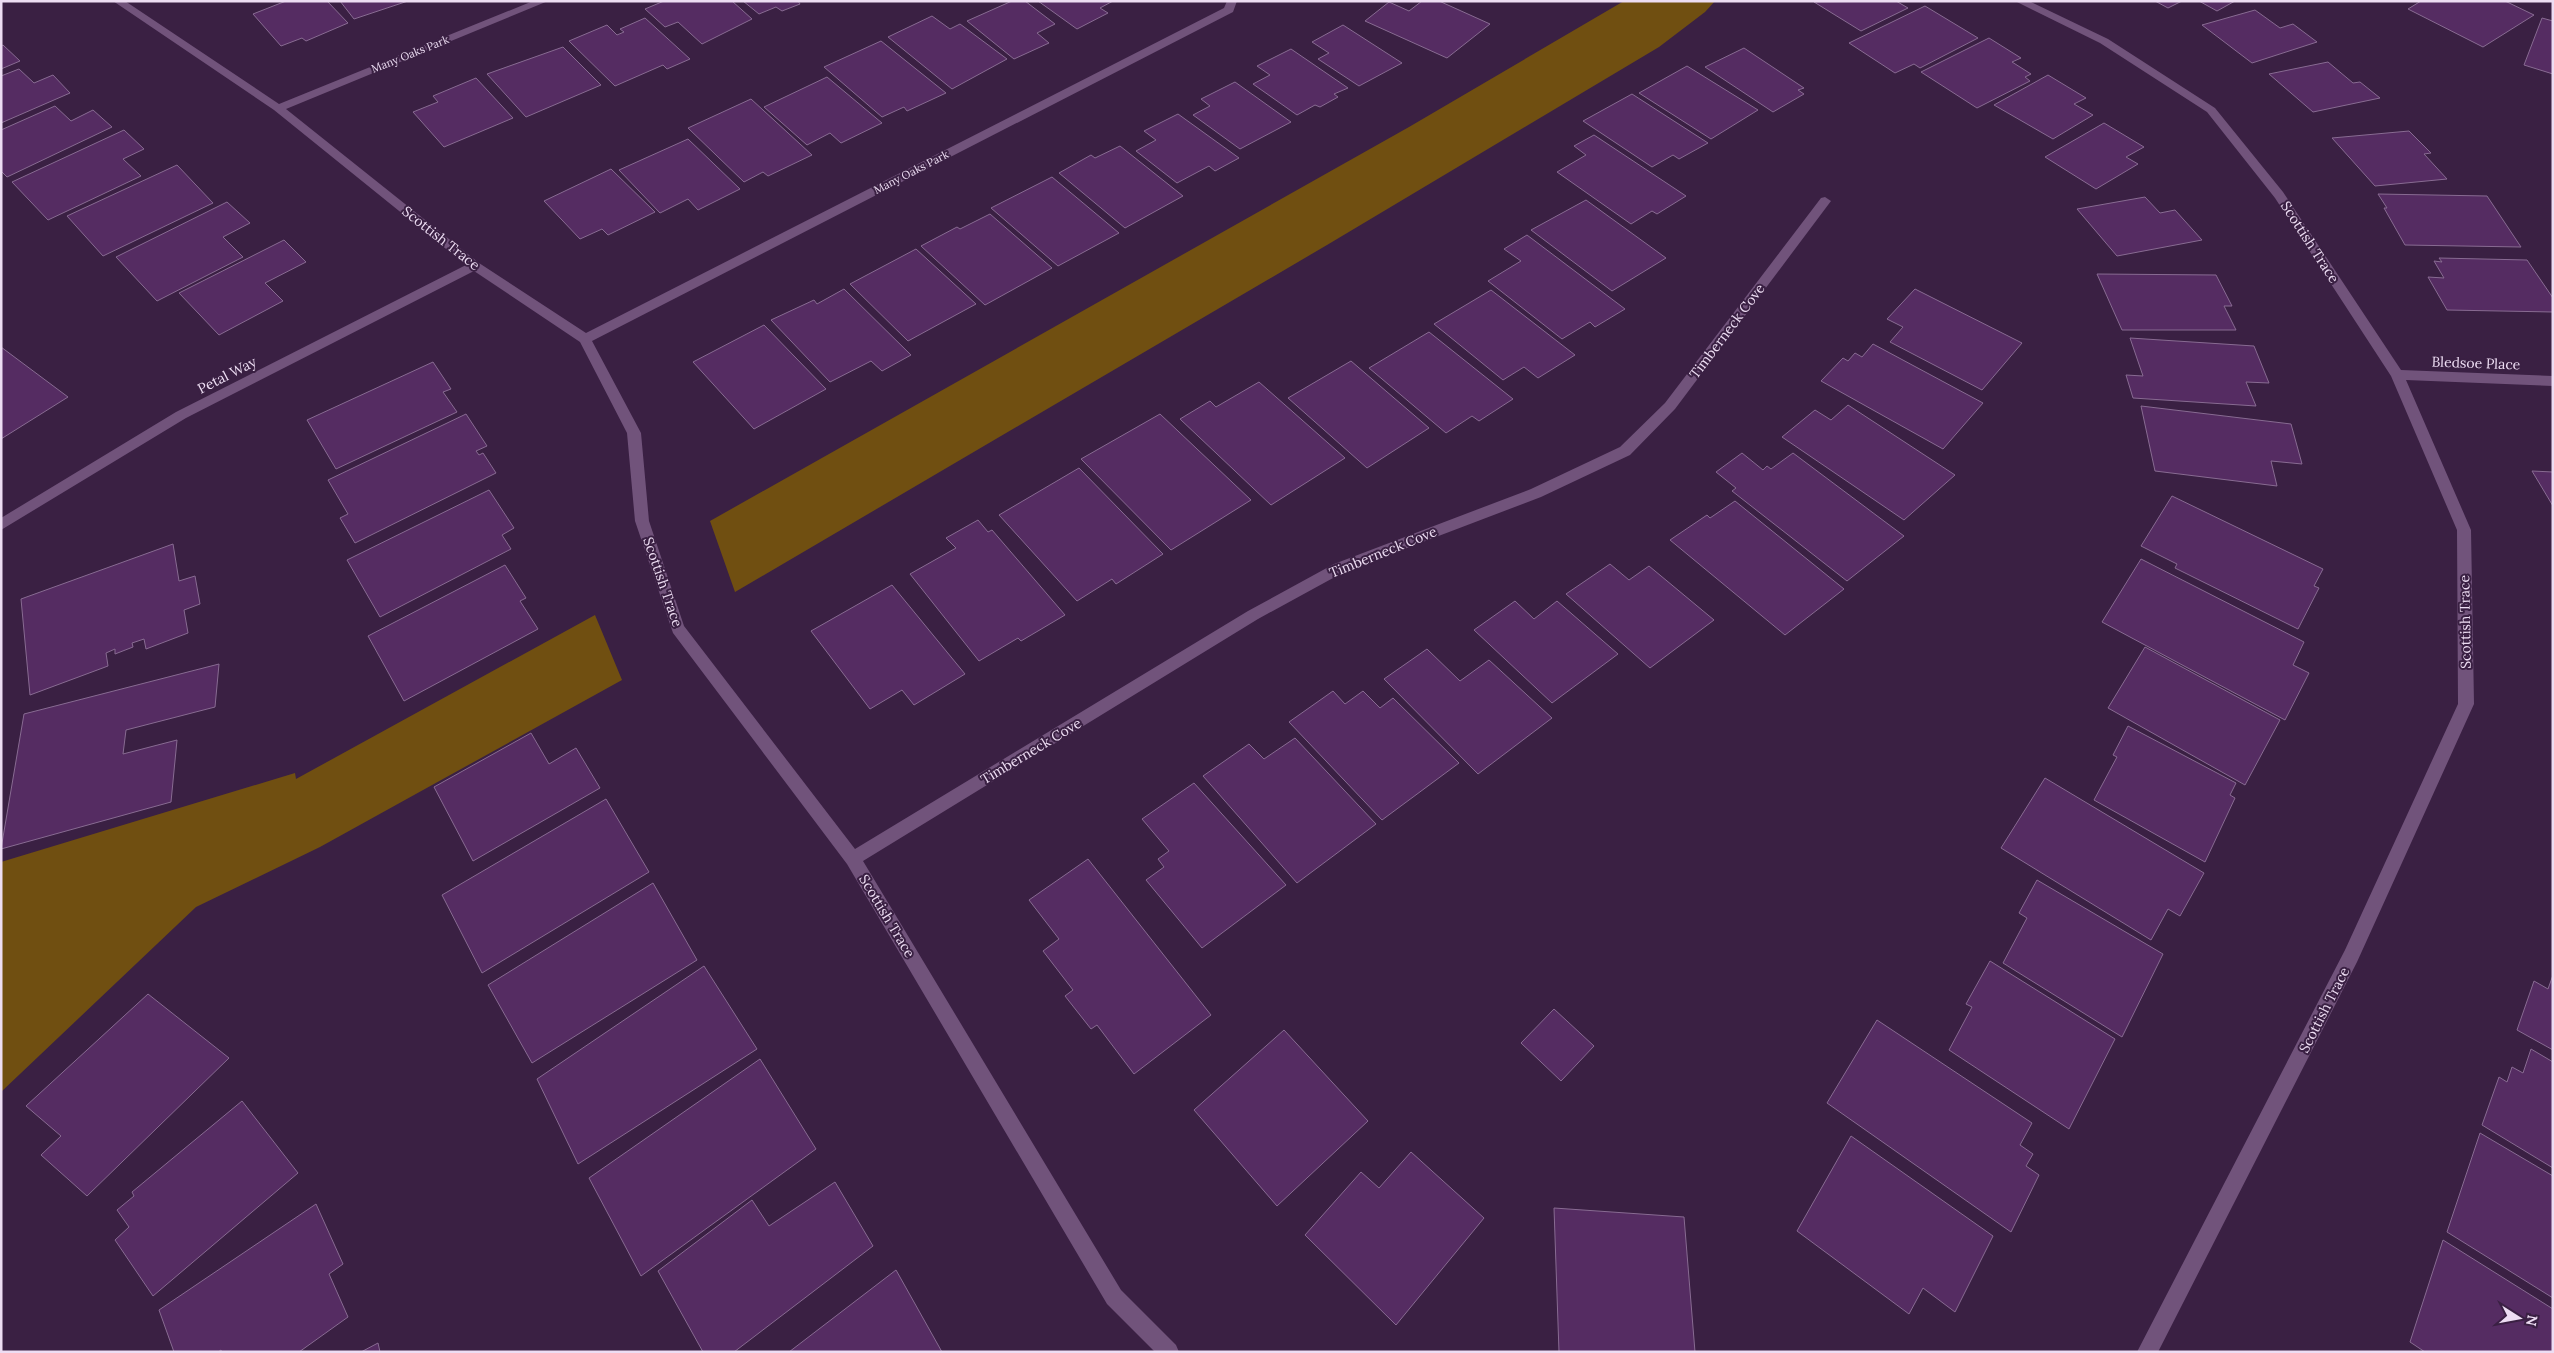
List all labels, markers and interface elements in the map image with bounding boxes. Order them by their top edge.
street label: Many Oaks Park [369,32,451,76]
street label: Many Oaks Park [871,147,951,197]
street label: Scottish Trace [2277,198,2343,287]
street label: Scottish Trace [398,202,484,274]
street label: Timberneck Cove [1685,280,1769,382]
street label: Petal Way [194,352,260,398]
street label: Bledsoe Place [2431,352,2521,374]
street label: Timberneck Cove [1327,522,1440,582]
street label: Scottish Trace [639,535,687,630]
street label: Scottish Trace [2455,575,2475,669]
street label: Timberneck Cove [977,714,1085,788]
street label: Scottish Trace [855,871,919,961]
street label: Scottish Trace [2295,964,2354,1056]
north arrow [2494,1293,2544,1343]
text: N [2522,1313,2542,1328]

